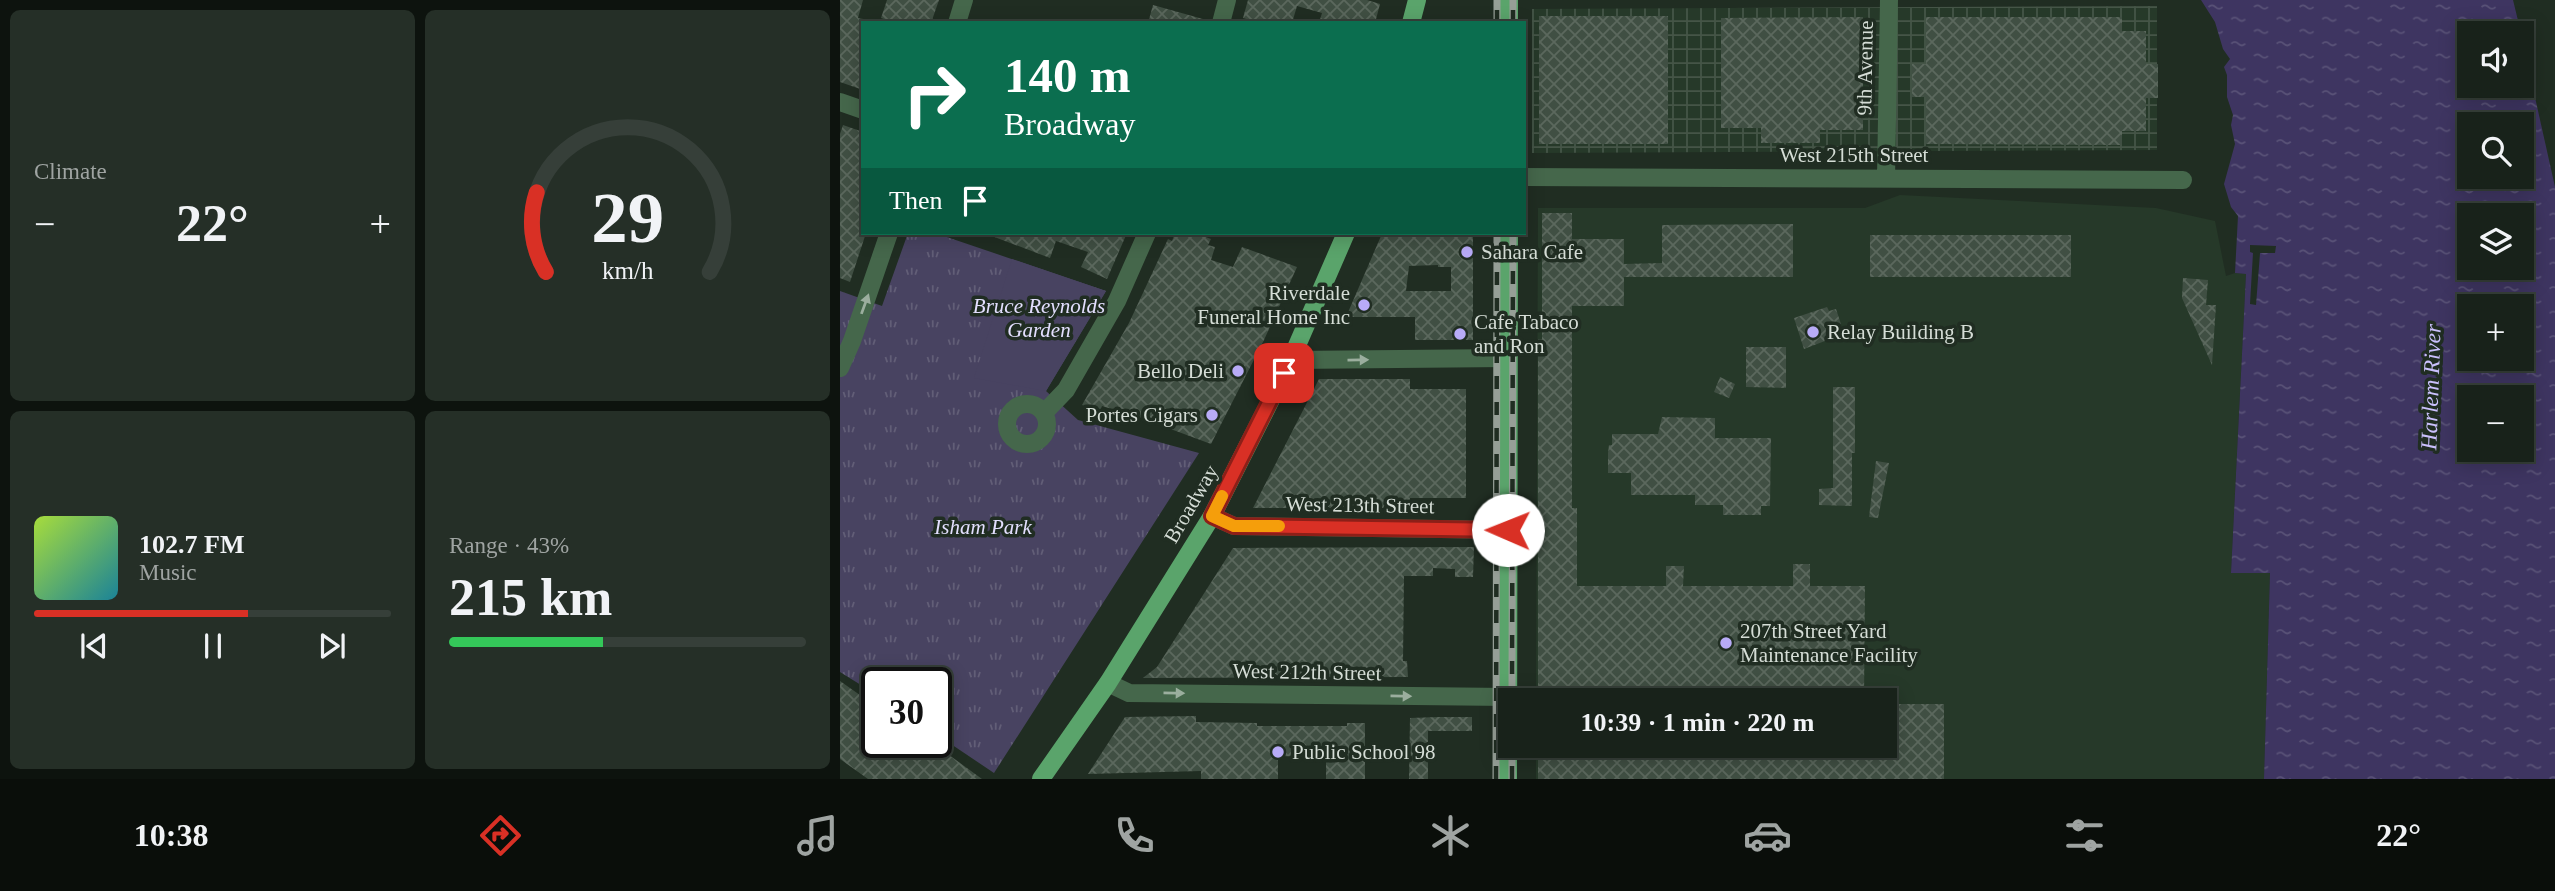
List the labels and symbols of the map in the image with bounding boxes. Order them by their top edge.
street label: 9th Avenue [1852,20,1878,116]
street label: West 215th Street [1780,143,1929,167]
place label: Sahara Cafe [1481,240,1583,264]
marker: Sahara Cafe [1459,244,1475,260]
place label: Riverdale Funeral Home Inc [1197,281,1350,329]
one-way arrow [860,294,871,315]
park label: Bruce Reynolds Garden [973,294,1105,342]
marker: Riverdale Funeral Home Inc [1356,297,1372,313]
place label: Cafe Tabaco and Ron [1474,310,1579,358]
place label: Relay Building B [1827,320,1974,344]
water label: Harlem River [2416,323,2446,451]
marker: Relay Building B [1805,324,1821,340]
marker: Cafe Tabaco and Ron [1452,326,1468,342]
pin [1254,343,1314,403]
one-way arrow [1348,354,1370,366]
place label: Bello Deli [1137,359,1224,383]
marker: Bello Deli [1230,363,1246,379]
place label: Portes Cigars [1085,403,1198,427]
marker: Portes Cigars [1204,407,1220,423]
street label: Broadway [1159,460,1223,547]
street label: West 213th Street [1285,492,1435,518]
position arrow [1471,493,1545,567]
park label: Isham Park [933,515,1032,539]
place label: 207th Street Yard Maintenance Facility [1740,619,1918,667]
marker: 207th Street Yard Maintenance Facility [1718,635,1734,651]
street label: West 212th Street [1232,659,1382,685]
speed limit sign: 30 [861,667,952,758]
one-way arrow [1163,688,1185,699]
one-way arrow [1390,690,1412,701]
place label: Public School 98 [1292,740,1436,764]
marker: Public School 98 [1270,744,1286,760]

